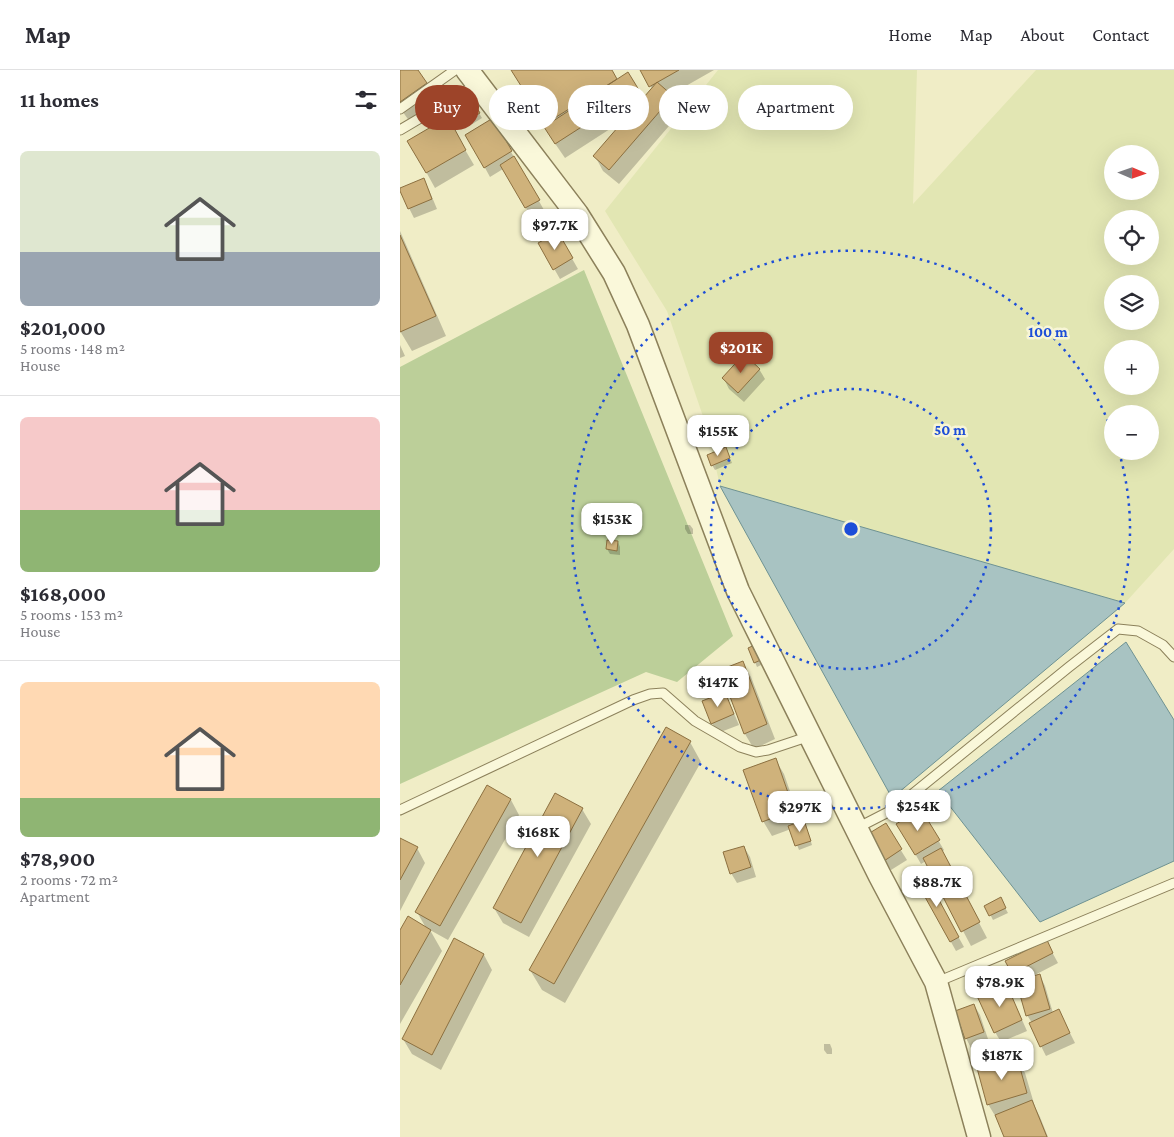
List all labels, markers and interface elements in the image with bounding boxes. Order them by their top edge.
text: Map [25,21,71,48]
text: Home [889,25,932,45]
text: Map [960,25,992,45]
text: About [1020,25,1064,45]
text: Contact [1092,25,1149,45]
chip: Buy [415,85,479,130]
chip: Rent [489,85,558,130]
chip: Filters [568,85,649,130]
chip: New [659,85,728,130]
chip: Apartment [738,85,853,130]
icon: filters [352,86,380,114]
text: 11 homes [20,88,99,112]
north arrow [1104,145,1159,200]
map controls [1104,145,1159,460]
icon: home [155,184,245,274]
pin: $97.7K [514,208,596,251]
button: locate [1104,210,1159,265]
text: $97.7K [532,216,578,233]
button: layers [1104,275,1159,330]
text: $201,000 [20,316,106,340]
text: 100 m [1028,324,1068,340]
pin: $201K [706,332,776,374]
text: $201K [720,339,762,356]
text: 5 rooms · 148 m² [20,340,125,357]
button: + [1104,340,1159,395]
text: House [20,357,60,374]
button: − [1104,405,1159,460]
pin: $155K [683,414,753,457]
text: $155K [698,422,738,439]
text: 50 m [934,422,966,438]
icon: home [155,449,245,539]
pin: $153K [577,502,647,545]
text: $153K [592,510,632,527]
centre of rings [842,520,860,538]
text: $168,000 [20,582,106,606]
text: 5 rooms · 153 m² [20,606,123,623]
text: House [20,623,60,640]
pin: $147K [683,666,753,708]
text: $147K [698,673,738,690]
icon: home [155,714,245,804]
pin: $297K [765,790,835,833]
pin: $254K [883,790,953,832]
text: $254K [897,797,939,814]
text: $297K [779,798,821,815]
pin: $168K [503,816,573,858]
text: $168K [517,823,559,840]
text: $78,900 [20,847,95,871]
pin: $88.7K [896,866,978,908]
text: 2 rooms · 72 m² [20,871,118,888]
text: $88.7K [913,873,961,890]
text: Apartment [20,888,90,905]
pin: $78.9K [959,966,1041,1008]
text: $78.9K [976,973,1024,990]
pin: $187K [967,1038,1037,1081]
text: $187K [982,1046,1022,1063]

